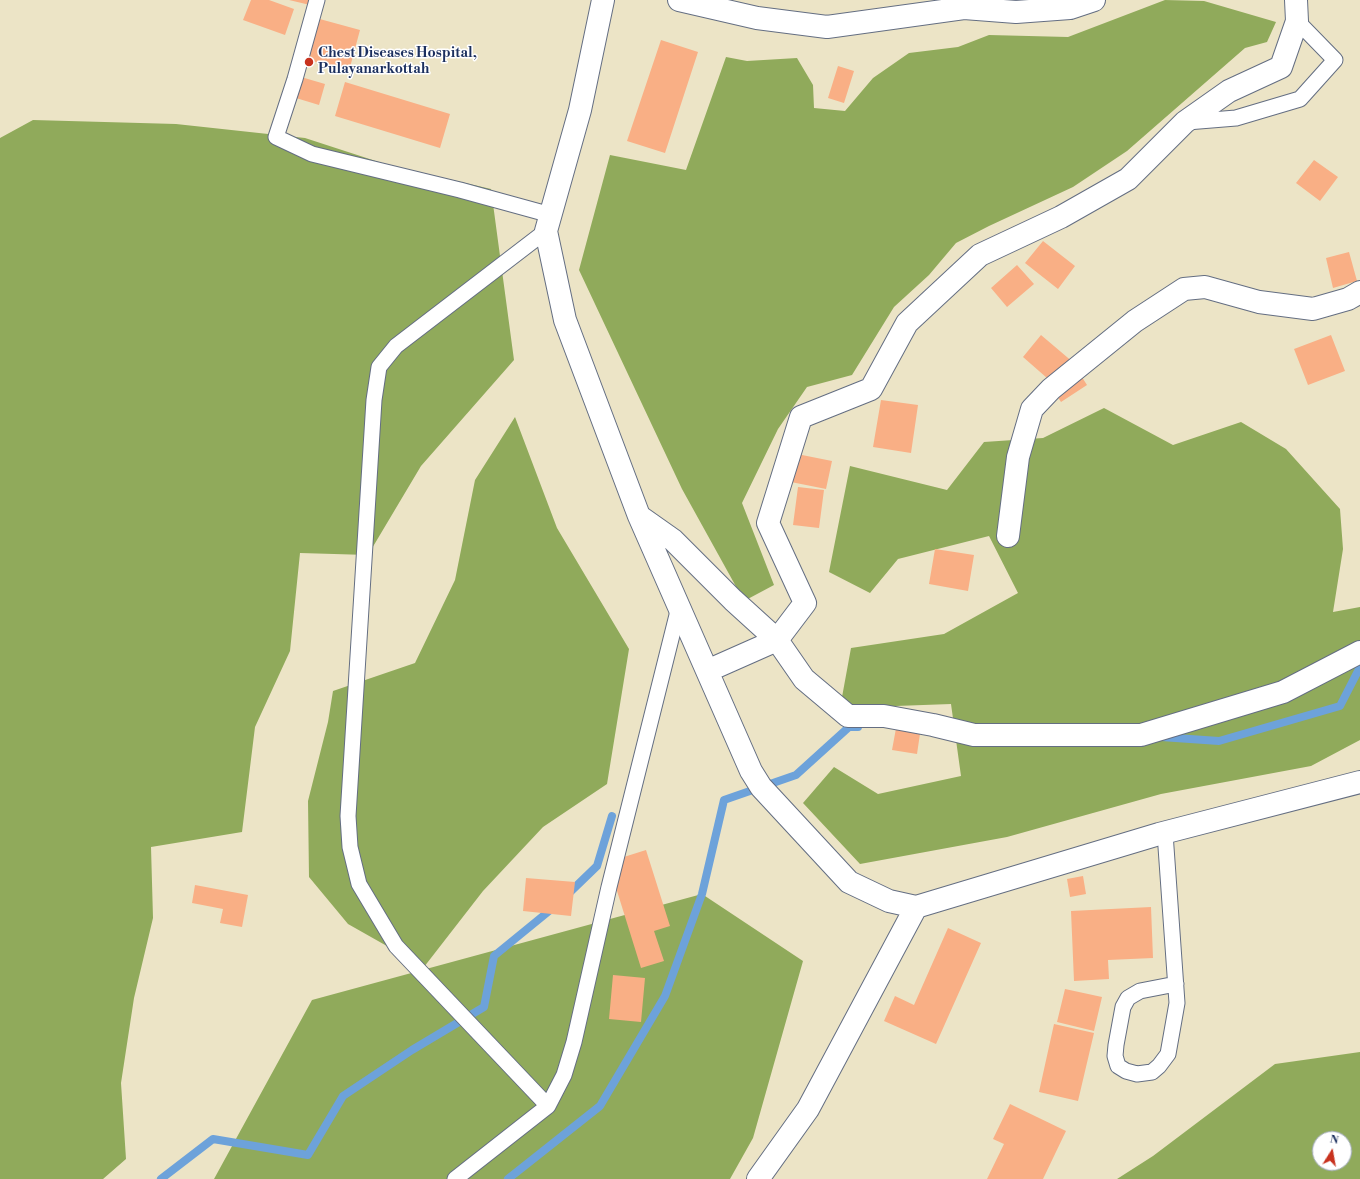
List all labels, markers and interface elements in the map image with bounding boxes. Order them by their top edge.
place label: Chest Diseases Hospital, Pulayanarkottah [318,46,477,78]
marker: Chest Diseases Hospital, Pulayanarkottah [303,56,315,68]
north arrow [1312,1131,1352,1171]
text: N [1328,1132,1340,1148]

